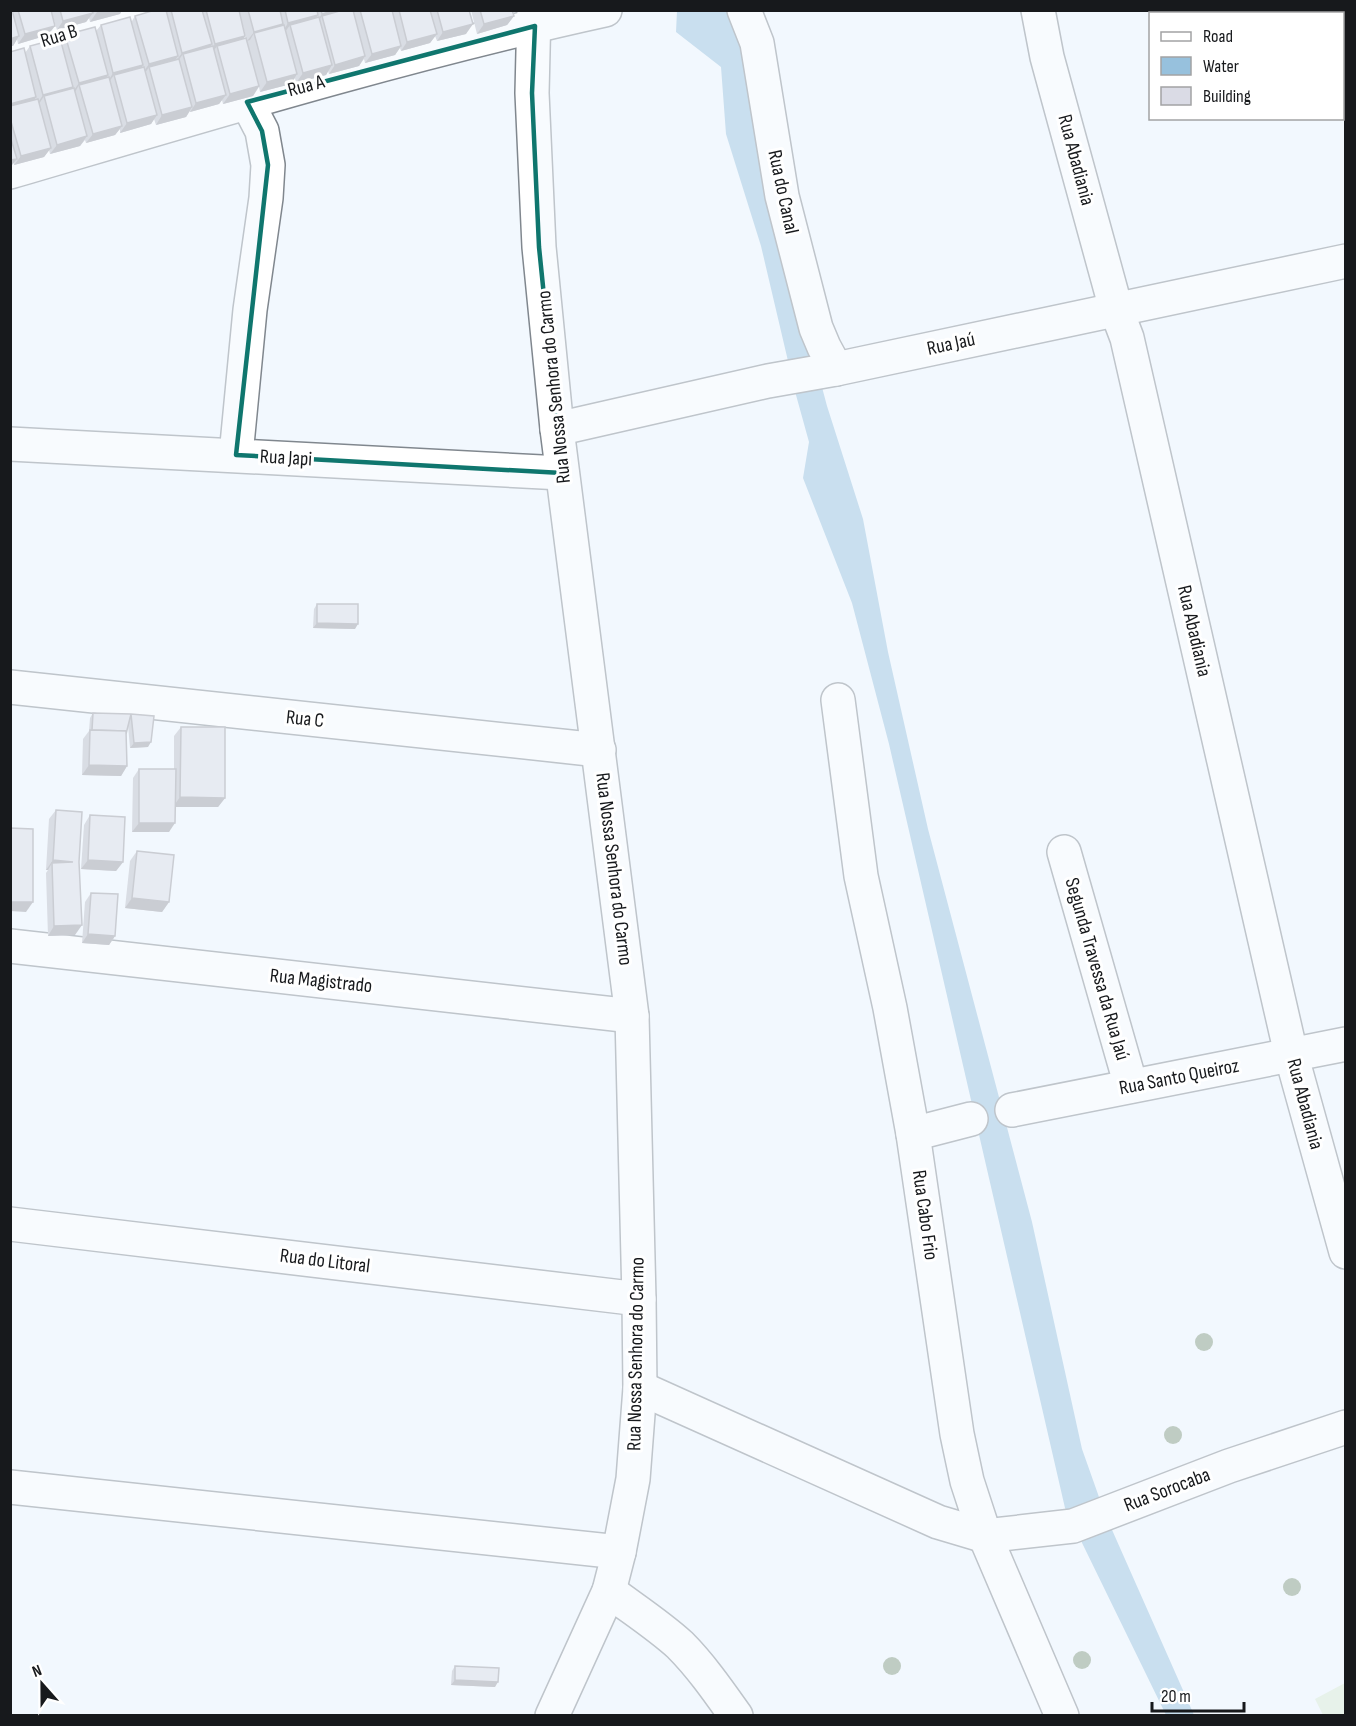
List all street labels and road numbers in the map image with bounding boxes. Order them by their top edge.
street label: Rua B [38,19,80,53]
street label: Rua A [285,70,327,102]
street label: Rua Abadiania [1052,112,1100,208]
street label: Rua do Canal [762,148,804,236]
street label: Rua Nossa Senhora do Carmo [532,289,576,485]
street label: Rua Jaú [925,327,977,361]
street label: Rua Japi [259,445,313,471]
street label: Rua Abadiania [1172,583,1216,679]
street label: Rua C [285,705,325,733]
street label: Rua Nossa Senhora do Carmo [590,771,638,967]
street label: Segunda Travessa da Rua Jaú [1059,875,1135,1063]
street label: Rua Magistrado [269,964,373,998]
street label: Rua Santo Queiroz [1117,1054,1241,1100]
street label: Rua Abadiania [1281,1056,1329,1152]
street label: Rua Cabo Frio [907,1168,943,1262]
street label: Rua do Litoral [279,1244,371,1278]
street label: Rua Nossa Senhora do Carmo [622,1257,650,1451]
street label: Rua Sorocaba [1120,1463,1214,1517]

